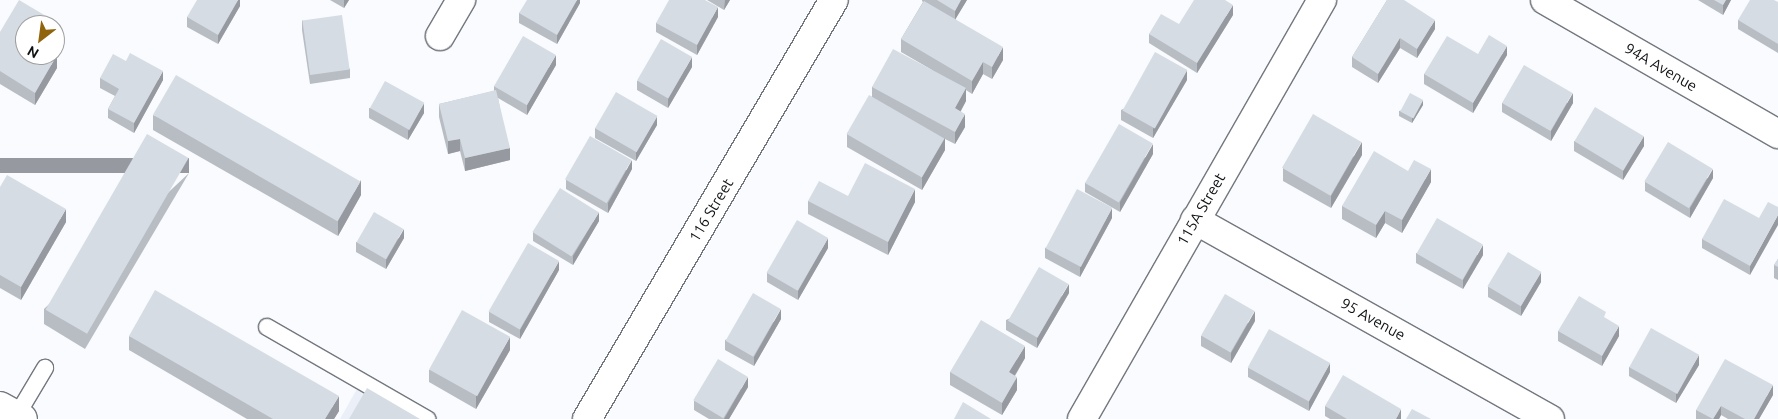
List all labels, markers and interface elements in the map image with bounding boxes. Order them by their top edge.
north arrow [15,15,65,65]
street label: 94A Avenue [1622,39,1700,95]
text: N [24,43,42,62]
street label: 115A Street [1173,170,1229,248]
street label: 116 Street [685,175,737,245]
street label: 95 Avenue [1338,294,1408,344]

